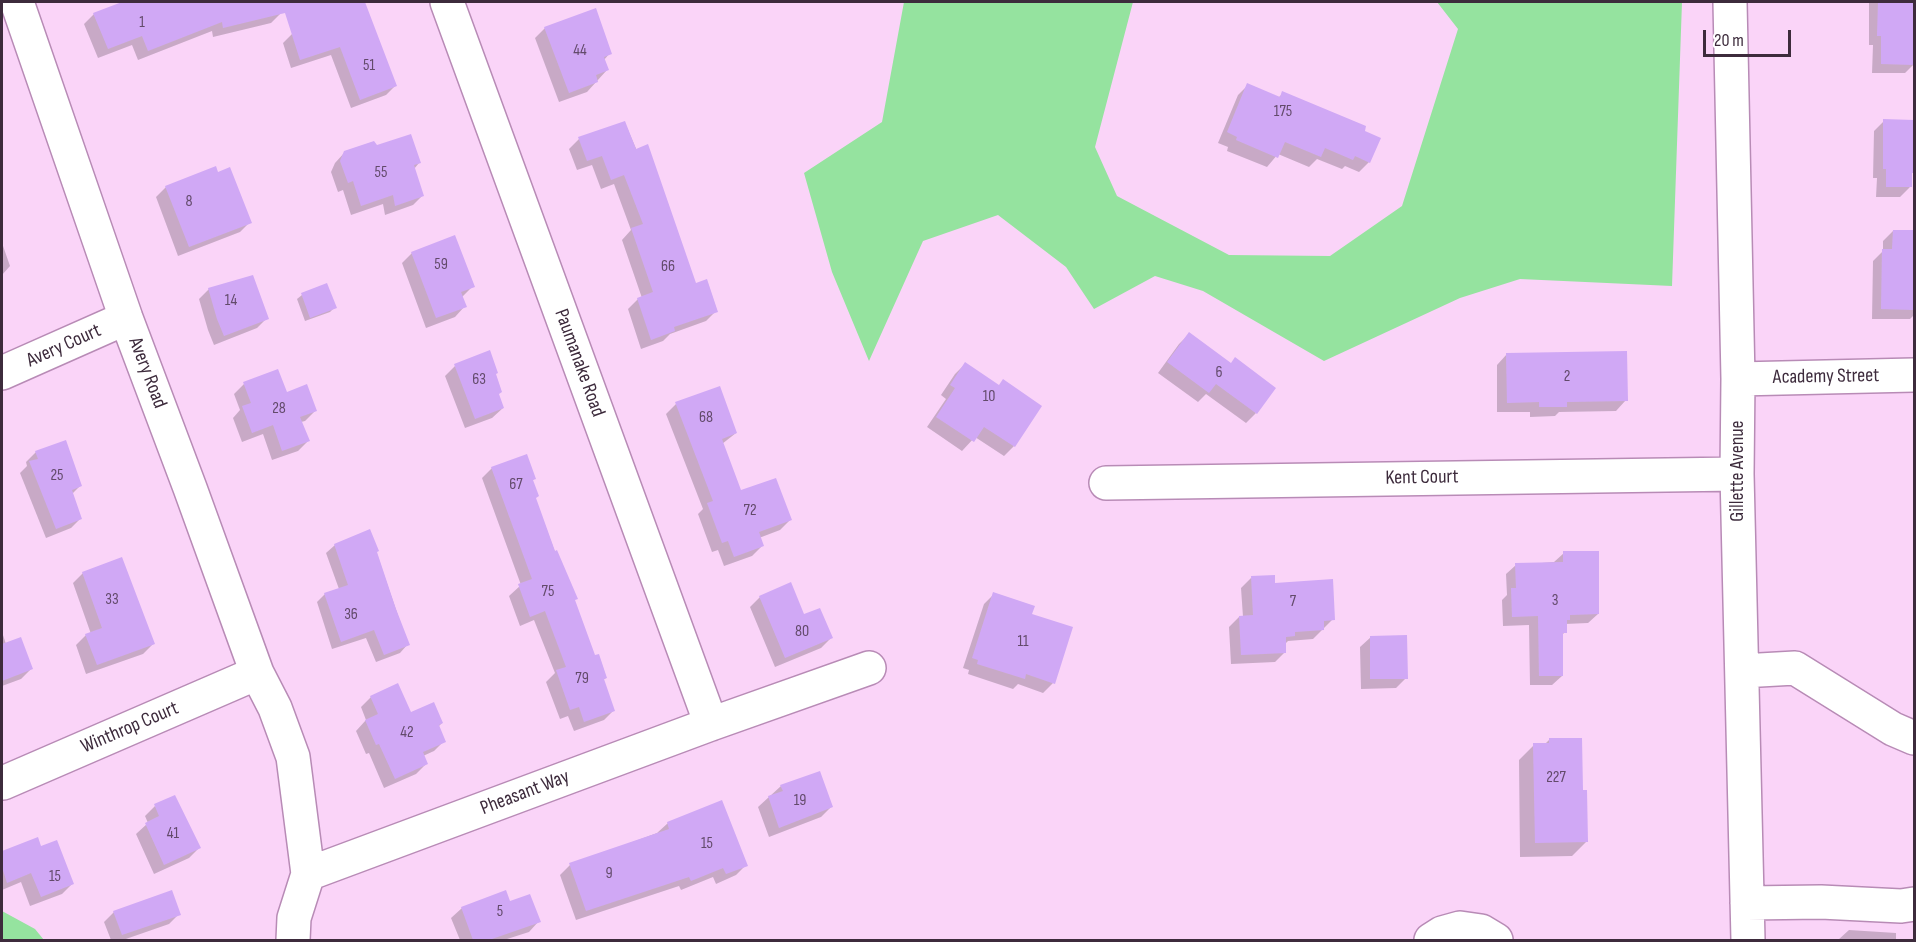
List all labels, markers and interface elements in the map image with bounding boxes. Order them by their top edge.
house number: 1 [139,13,145,33]
scale bar [1706,18,1794,56]
text: 20 m [1714,30,1744,51]
house number: 44 [573,41,587,61]
house number: 51 [363,56,375,76]
house number: 175 [1274,102,1292,122]
house number: 55 [375,163,387,183]
house number: 8 [185,192,193,212]
house number: 59 [434,255,448,275]
house number: 66 [661,257,675,277]
house number: 14 [225,291,237,311]
street label: Paumanake Road [548,306,610,420]
street label: Avery Court [23,319,105,373]
street label: Avery Road [123,334,171,412]
house number: 6 [1215,363,1223,383]
street label: Academy Street [1773,364,1879,390]
house number: 2 [1564,367,1570,387]
house number: 63 [472,370,486,390]
house number: 10 [983,387,995,407]
house number: 28 [272,399,286,419]
house number: 68 [699,408,713,428]
street label: Gillette Avenue [1726,420,1750,522]
street label: Kent Court [1385,465,1459,491]
house number: 25 [50,466,64,486]
house number: 67 [509,475,523,495]
house number: 72 [744,501,756,521]
house number: 75 [542,582,554,602]
house number: 33 [105,590,119,610]
house number: 3 [1552,591,1558,611]
house number: 7 [1290,592,1296,612]
house number: 36 [344,605,358,625]
house number: 80 [795,622,809,642]
house number: 11 [1017,632,1029,652]
house number: 79 [575,669,589,689]
street label: Winthrop Court [78,697,182,759]
house number: 42 [400,723,414,743]
street label: Pheasant Way [477,765,573,821]
house number: 227 [1546,768,1566,788]
house number: 19 [794,791,806,811]
house number: 41 [167,824,179,844]
house number: 15 [701,834,713,854]
house number: 9 [605,864,613,884]
house number: 15 [49,867,61,887]
house number: 5 [497,902,503,922]

